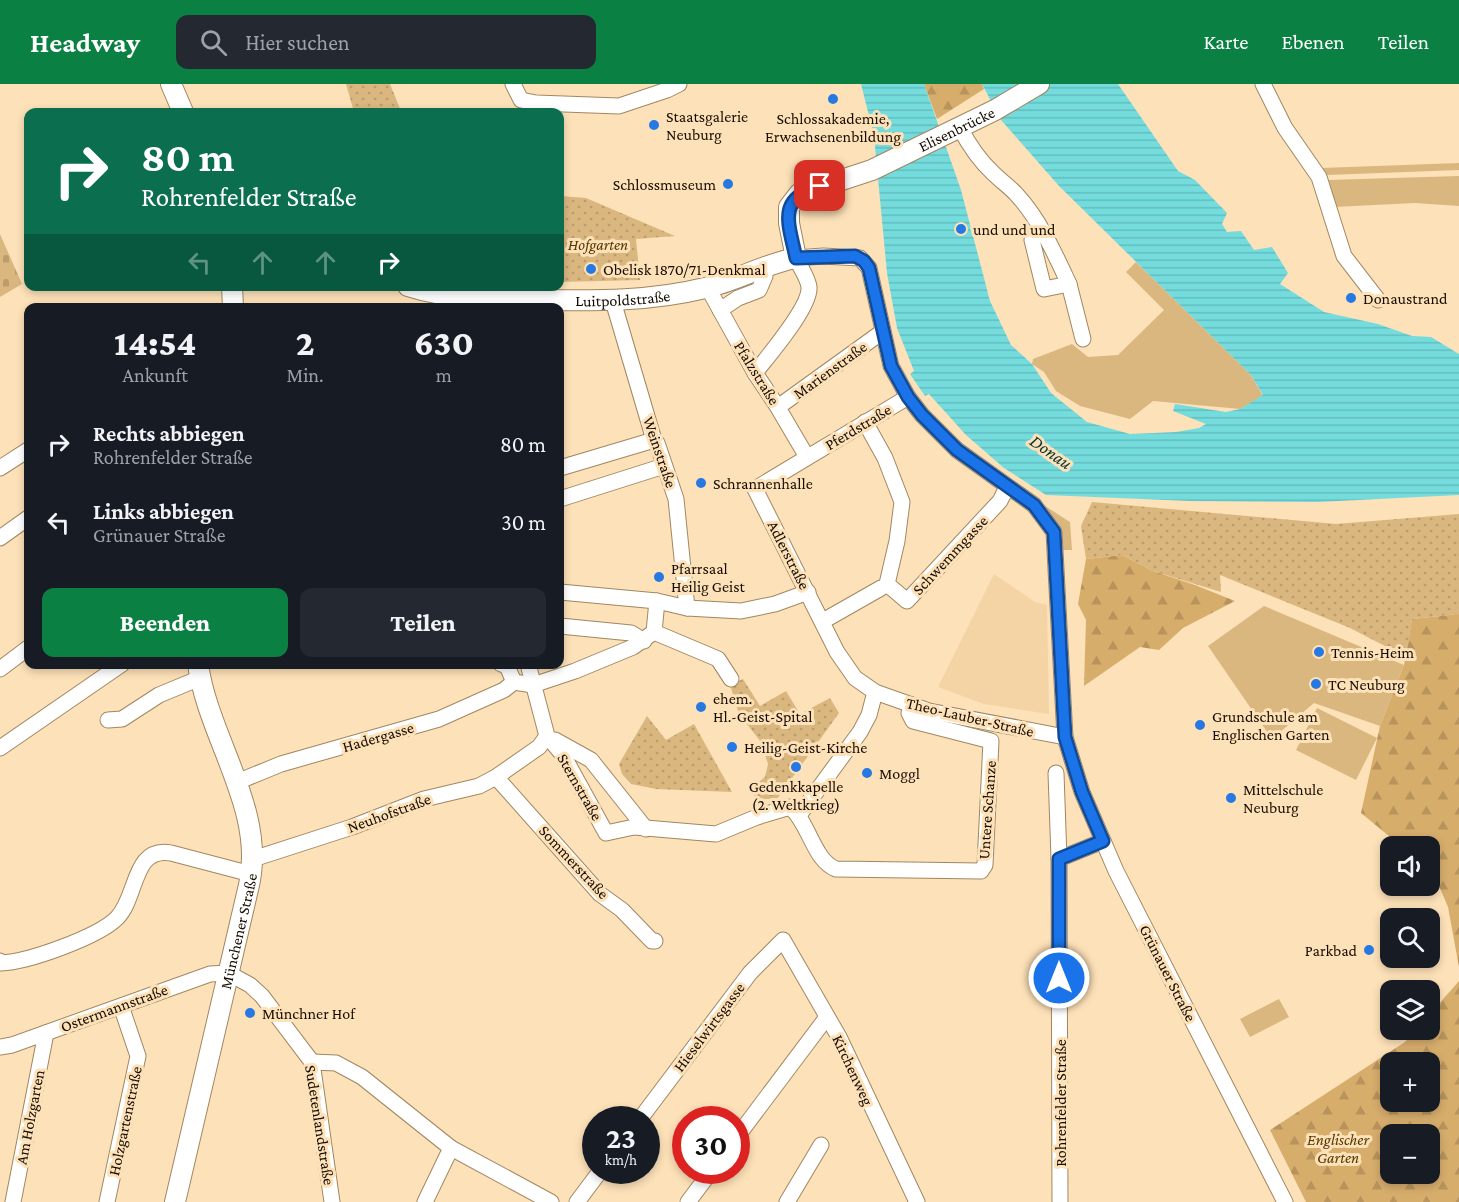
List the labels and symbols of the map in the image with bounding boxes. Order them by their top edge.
marker: Schlossakademie, Erwachsenenbildung [826,92,840,106]
street label: Elisenbrücke [916,103,997,155]
place label: Staatsgalerie Neuburg [666,108,748,144]
place label: Schlossakademie, Erwachsenenbildung [765,110,901,146]
marker: Staatsgalerie Neuburg [647,118,661,132]
pin [794,160,845,211]
place label: Schlossmuseum [613,176,716,193]
marker: Schlossmuseum [721,177,735,191]
place label: und und und [973,221,1056,238]
marker: und und und [954,222,968,236]
park label: Hofgarten [568,236,628,254]
place label: Obelisk 1870/71-Denkmal [603,261,766,278]
marker: Obelisk 1870/71-Denkmal [584,262,598,276]
street label: Luitpoldstraße [575,286,671,310]
place label: Donaustrand [1363,290,1448,307]
marker: Donaustrand [1344,291,1358,305]
street label: Pfalzstraße [731,338,783,408]
street label: Marienstraße [790,338,870,402]
street label: Pferdstraße [822,401,894,453]
street label: Weinstraße [640,414,680,490]
water label: Donau [1026,431,1076,473]
place label: Schrannenhalle [713,475,813,492]
marker: Schrannenhalle [694,476,708,490]
street label: Schwemmgasse [909,512,992,599]
street label: Adlerstraße [764,518,814,592]
place label: Pfarrsaal Heilig Geist [671,560,745,596]
marker: Pfarrsaal Heilig Geist [652,570,666,584]
place label: Tennis-Heim [1331,644,1414,661]
marker: Tennis-Heim [1312,645,1326,659]
place label: TC Neuburg [1328,676,1405,694]
marker: TC Neuburg [1309,677,1323,691]
place label: ehem. Hl.-Geist-Spital [713,690,812,726]
street label: Theo-Lauber-Straße [905,694,1035,740]
marker: ehem. Hl.-Geist-Spital [694,700,708,714]
place label: Grundschule am Englischen Garten [1212,708,1330,744]
marker: Grundschule am Englischen Garten [1193,718,1207,732]
street label: Hadergasse [340,719,416,756]
place label: Heilig-Geist-Kirche [744,739,867,757]
marker: Heilig-Geist-Kirche [725,740,739,754]
street label: Sternstraße [554,751,606,823]
marker: Gedenkkapelle (2. Weltkrieg) [789,760,803,774]
street label: Untere Schanze [975,760,999,860]
place label: Moggl [879,765,920,783]
marker: Moggl [860,766,874,780]
place label: Gedenkkapelle (2. Weltkrieg) [749,778,843,814]
place label: Mittelschule Neuburg [1243,781,1323,817]
street label: Neuhofstraße [345,790,433,836]
marker: Mittelschule Neuburg [1224,791,1238,805]
street label: Sommerstraße [536,822,612,902]
street label: Münchener Straße [216,872,259,991]
street label: Grünauer Straße [1136,922,1200,1024]
place label: Parkbad [1305,942,1358,959]
marker: Parkbad [1362,943,1376,957]
position arrow [1027,946,1091,1010]
street label: Hieselwirtsgasse [670,979,749,1075]
street label: Ostermannstraße [58,981,170,1035]
place label: Münchner Hof [262,1005,356,1022]
marker: Münchner Hof [243,1006,257,1020]
street label: Kirchenweg [828,1032,877,1109]
street label: Rohrenfelder Straße [1052,1039,1069,1167]
street label: Sudetenlandstraße [302,1064,338,1186]
street label: Holzgartenstraße [105,1065,146,1177]
street label: Am Holzgarten [13,1068,49,1166]
speed limit sign: 30 [672,1106,750,1184]
park label: Englischer Garten [1307,1131,1369,1166]

